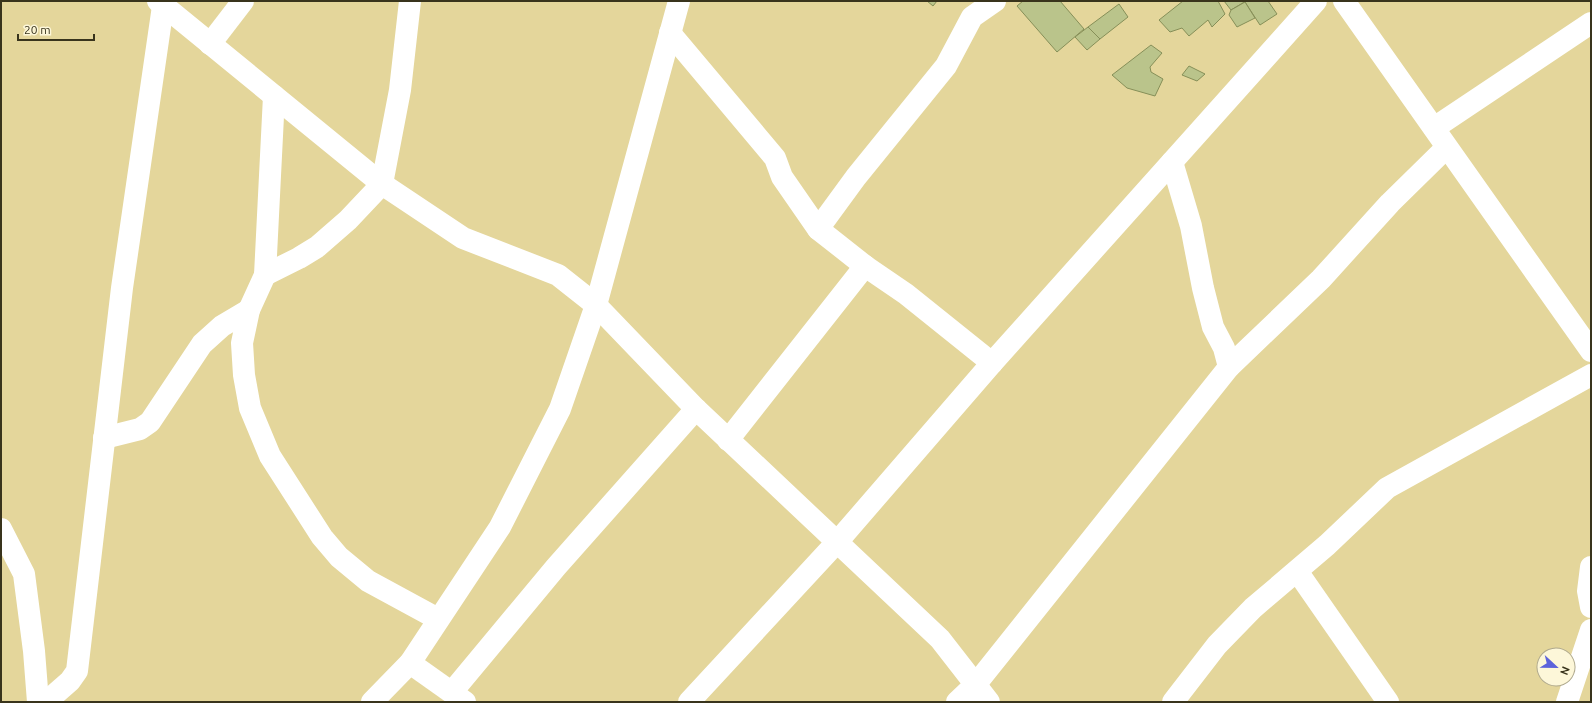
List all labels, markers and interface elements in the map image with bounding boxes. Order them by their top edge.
scale bar [18,16,94,42]
text: 20 m [24,23,51,36]
north arrow [1536,647,1576,687]
text: N [1558,665,1572,677]

